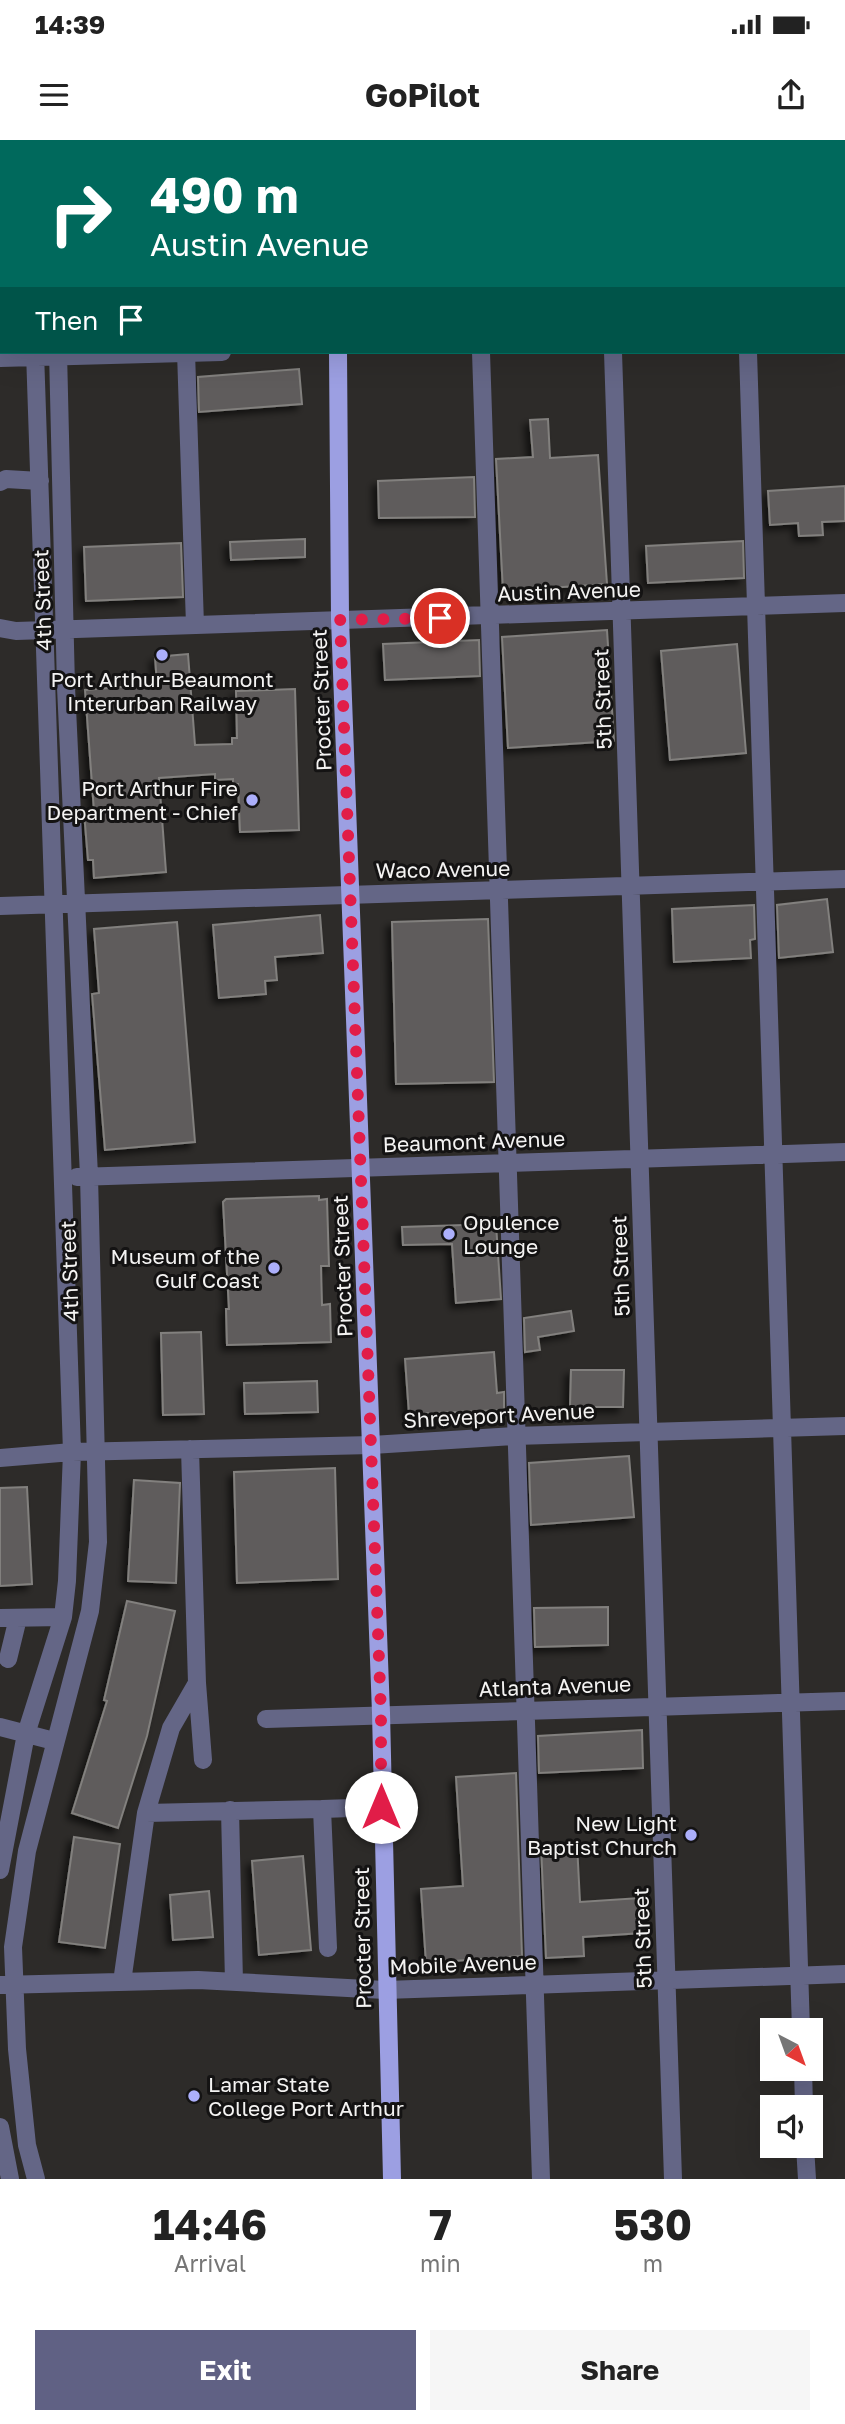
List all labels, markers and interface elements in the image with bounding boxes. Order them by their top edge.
text: 14:39 [35,9,105,40]
icon: menu [35,76,73,114]
text: GoPilot [365,76,480,114]
icon: share [772,76,810,114]
text: 490 m [150,165,299,224]
icon: right [35,168,126,259]
text: Austin Avenue [150,225,369,263]
icon: arrive [112,301,150,339]
text: Then [35,305,98,336]
street label: 4th Street [27,549,57,651]
street label: Austin Avenue [497,575,641,607]
pin [410,588,470,648]
icon: arrive [421,599,459,637]
street label: Procter Street [306,629,336,771]
marker: Port Arthur-Beaumont Interurban Railway [154,647,170,663]
street label: 5th Street [587,648,617,750]
place label: Port Arthur-Beaumont Interurban Railway [50,666,274,716]
place label: Port Arthur Fire Department - Chief [47,775,238,825]
marker: Port Arthur Fire Department - Chief [244,792,260,808]
street label: Waco Avenue [375,855,511,883]
street label: Beaumont Avenue [382,1125,566,1157]
street label: Procter Street [327,1195,357,1337]
place label: Opulence Lounge [463,1209,559,1259]
street label: 5th Street [605,1215,635,1317]
street label: 4th Street [54,1220,84,1322]
marker: Opulence Lounge [441,1226,457,1242]
place label: Museum of the Gulf Coast [111,1243,260,1293]
marker: Museum of the Gulf Coast [266,1260,282,1276]
street label: Shreveport Avenue [403,1397,595,1433]
street label: Atlanta Avenue [478,1670,632,1702]
position arrow [344,1770,418,1844]
place label: New Light Baptist Church [527,1810,677,1860]
marker: New Light Baptist Church [683,1827,699,1843]
street label: Procter Street [348,1867,376,2009]
street label: 5th Street [627,1887,657,1989]
street label: Mobile Avenue [389,1948,537,1980]
north arrow [760,2018,822,2081]
map controls [760,2018,823,2158]
place label: Lamar State College Port Arthur [208,2071,404,2121]
marker: Lamar State College Port Arthur [186,2088,202,2104]
button: sound [760,2095,823,2158]
text: 14:46 [153,2199,267,2249]
text: 7 [429,2199,452,2249]
text: 530 [614,2199,692,2249]
text: Arrival [174,2249,246,2277]
text: min [420,2249,461,2277]
text: m [643,2249,663,2277]
button: Exit [35,2330,416,2410]
button: Share [430,2330,810,2410]

